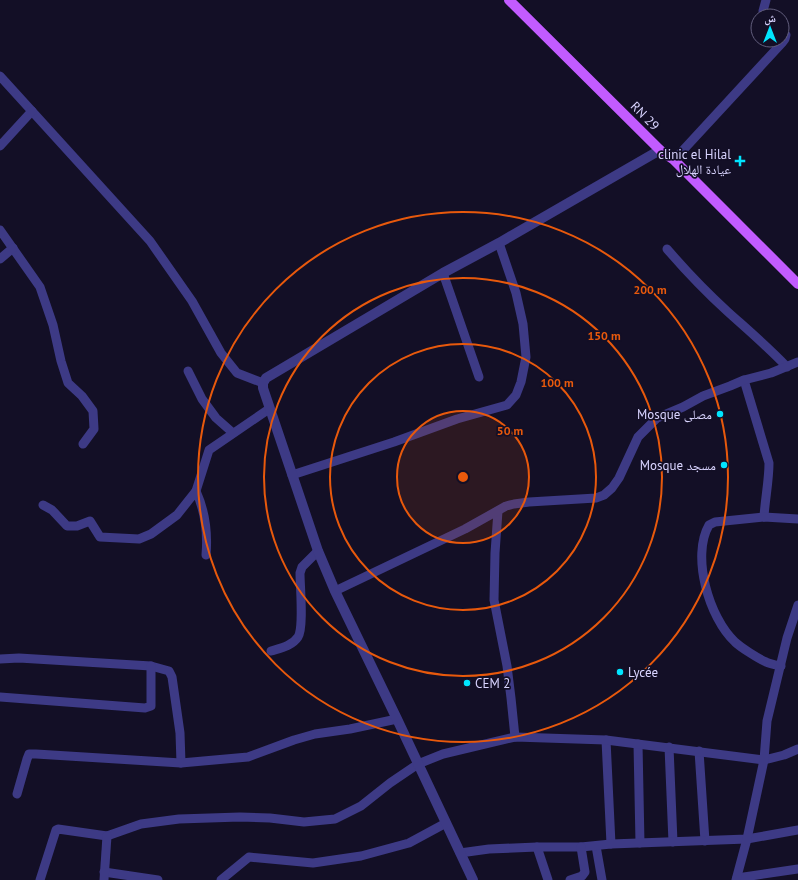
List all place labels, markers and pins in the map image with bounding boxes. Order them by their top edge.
place label: clinic el Hilal عيادة الهلال [658,146,731,178]
marker: clinic el Hilal عيادة الهلال [734,155,746,167]
place label: Mosque مصلى [637,406,712,423]
marker: Mosque مصلى [715,409,725,419]
place label: Mosque مسجد [640,457,716,474]
marker: Mosque مسجد [719,460,729,470]
centre of rings [456,470,470,484]
place label: Lycée [628,664,658,681]
marker: Lycée [615,667,625,677]
place label: CEM 2 [475,675,510,692]
marker: CEM 2 [462,678,472,688]

